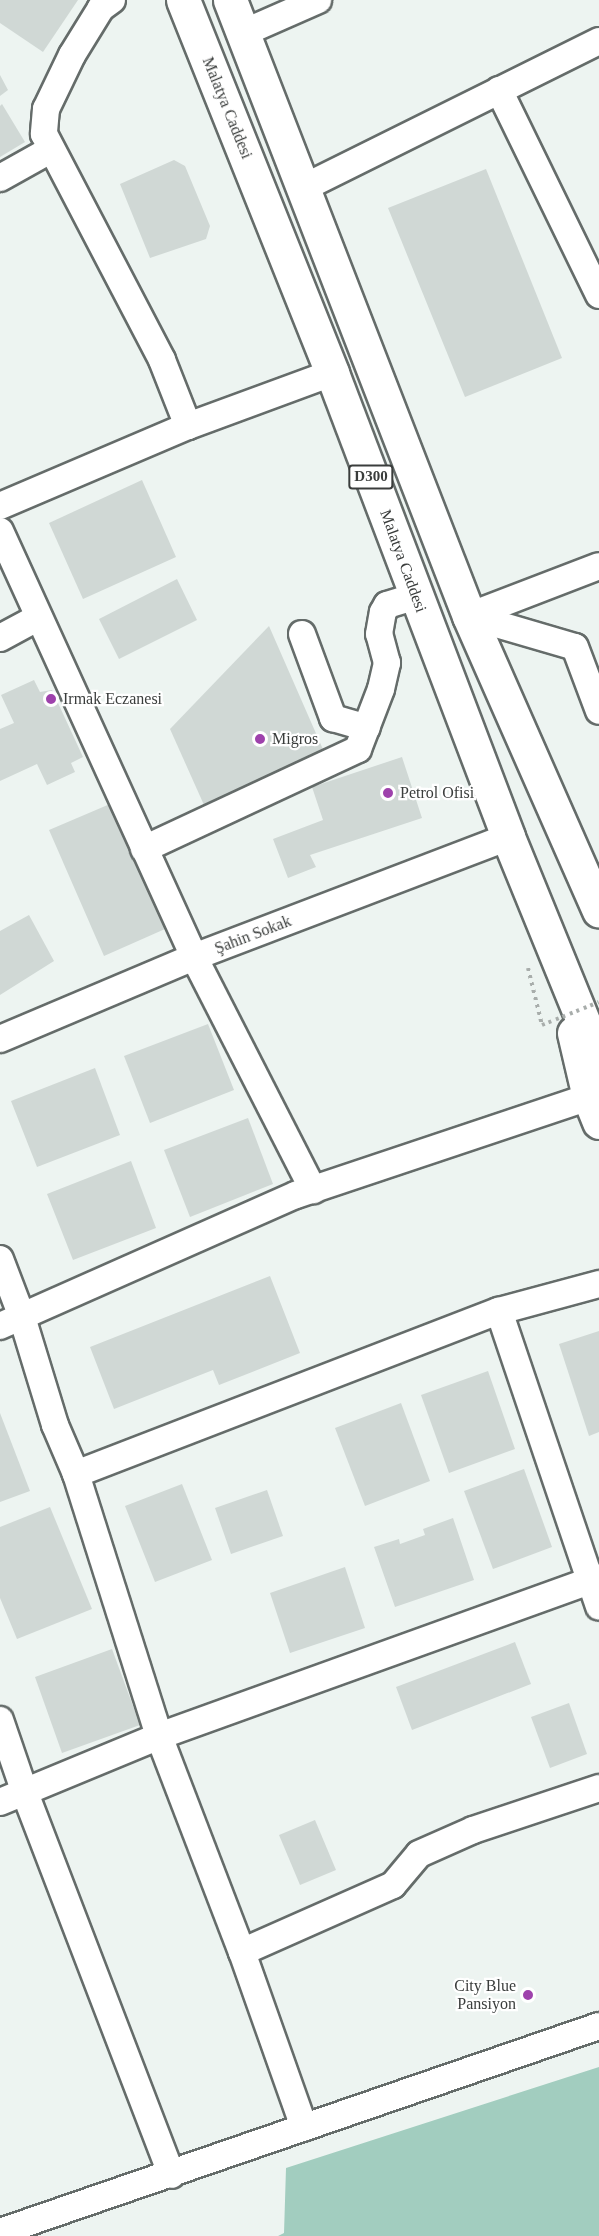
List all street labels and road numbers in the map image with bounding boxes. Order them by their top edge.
street label: Malatya Caddesi [198,54,256,162]
road number: D300 [347,465,395,489]
street label: Malatya Caddesi [376,507,430,615]
street label: Şahin Sokak [212,912,294,958]

